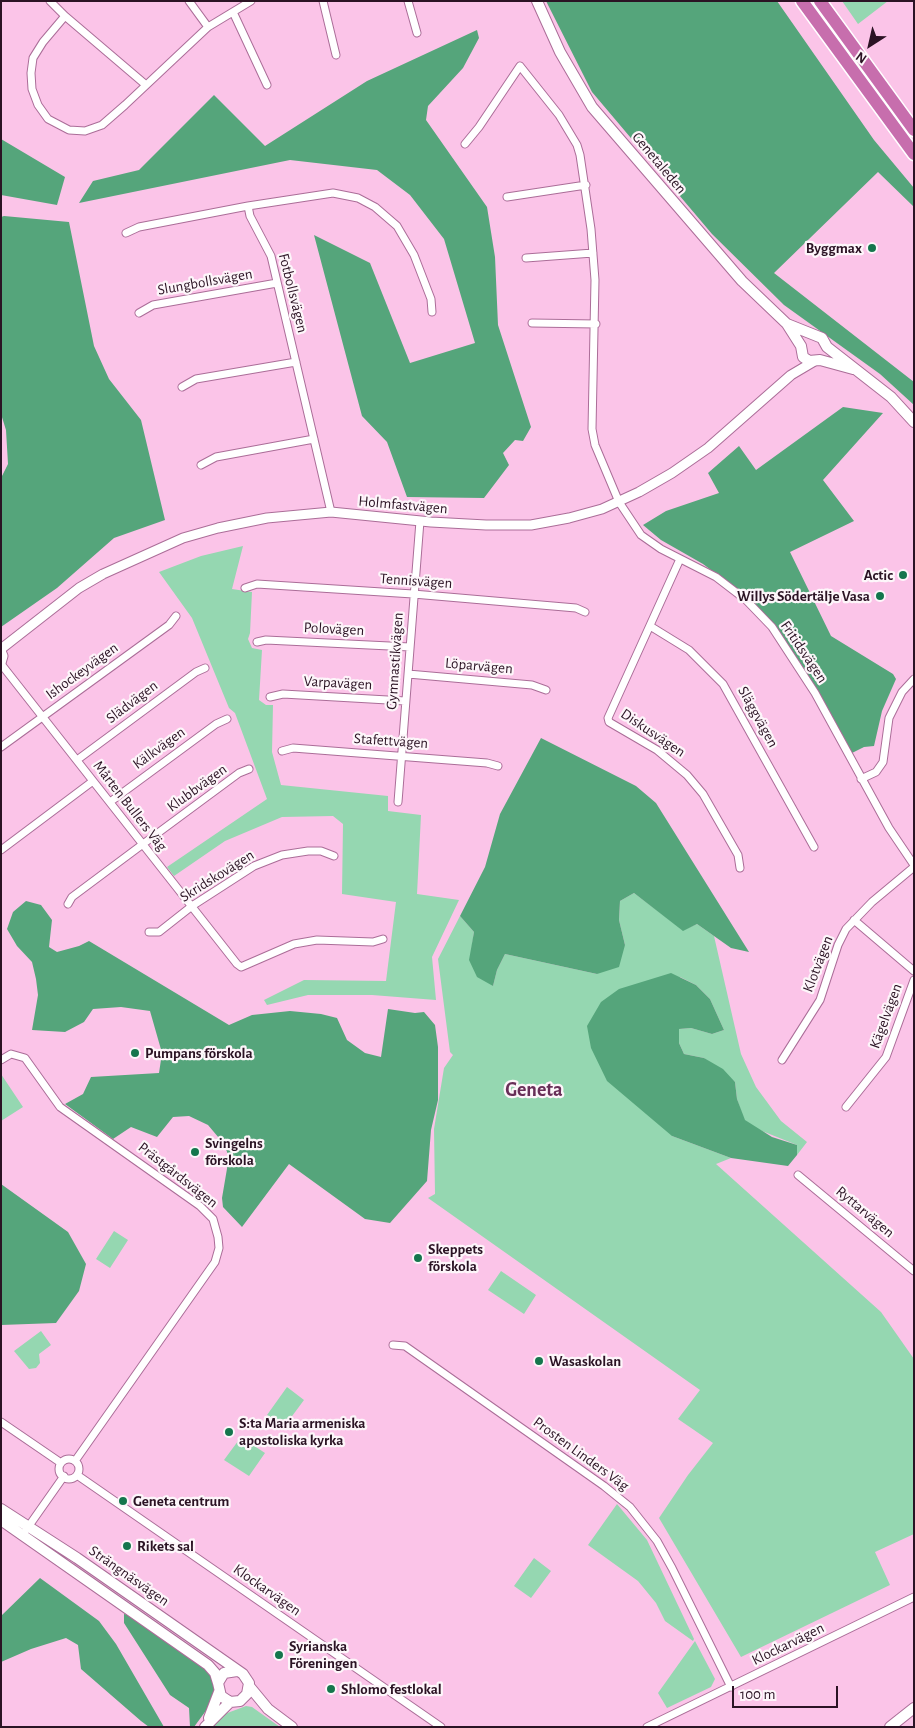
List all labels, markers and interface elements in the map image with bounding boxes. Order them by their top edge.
north arrow [845,20,895,70]
text: N [853,49,869,66]
street label: Genetaleden [628,128,690,198]
place label: Byggmax [806,239,862,257]
marker: Byggmax [866,242,878,254]
street label: Fotbollsvägen [274,251,312,335]
street label: Slungbollsvägen [156,265,254,299]
street label: Holmfastvägen [358,492,448,518]
place label: Actic [864,566,893,584]
street label: Tennisvägen [379,569,453,593]
marker: Actic [897,569,909,581]
place label: Willys Södertälje Vasa [737,587,870,605]
marker: Willys Södertälje Vasa [874,590,886,602]
street label: Gymnastikvägen [383,612,407,710]
street label: Fritidsvägen [777,617,831,687]
street label: Polovägen [303,618,365,640]
street label: Ishockeyvägen [42,639,122,703]
street label: Löparvägen [444,654,514,678]
street label: Varpavägen [303,672,373,694]
street label: Slädvägen [103,677,161,727]
street label: Släggvägen [734,683,782,751]
street label: Diskusvägen [617,705,689,761]
street label: Kälkvägen [129,723,189,773]
street label: Stafettvägen [353,729,429,753]
street label: Mårten Bullers Väg [89,757,171,855]
street label: Klubbvägen [163,760,231,816]
street label: Skridskovägen [176,846,258,906]
street label: Klotvägen [799,933,837,995]
street label: Kägelvägen [866,981,906,1051]
place label: Pumpans förskola [145,1044,253,1062]
marker: Pumpans förskola [129,1047,141,1059]
district label: Geneta [505,1078,563,1102]
place label: Svingelns förskola [205,1134,263,1169]
street label: Prästgårdsvägen [135,1138,221,1212]
marker: Svingelns förskola [189,1146,201,1158]
street label: Ryttarvägen [832,1182,898,1242]
place label: Skeppets förskola [428,1240,483,1275]
marker: Skeppets förskola [412,1252,424,1264]
place label: Wasaskolan [549,1352,621,1370]
marker: Wasaskolan [533,1355,545,1367]
street label: Prosten Linders Väg [530,1413,632,1495]
place label: S:ta Maria armeniska apostoliska kyrka [239,1414,366,1449]
marker: S:ta Maria armeniska apostoliska kyrka [223,1426,235,1438]
place label: Geneta centrum [133,1492,229,1510]
marker: Geneta centrum [117,1495,129,1507]
place label: Rikets sal [137,1537,194,1555]
marker: Rikets sal [121,1540,133,1552]
street label: Strängnäsvägen [86,1542,172,1610]
street label: Klockarvägen [230,1560,304,1620]
street label: Klockarvägen [749,1619,827,1669]
place label: Syrianska Föreningen [289,1637,357,1672]
marker: Syrianska Föreningen [273,1649,285,1661]
scale bar [735,1676,841,1708]
place label: Shlomo festlokal [341,1680,442,1698]
marker: Shlomo festlokal [325,1683,337,1695]
text: 100 m [740,1687,775,1702]

